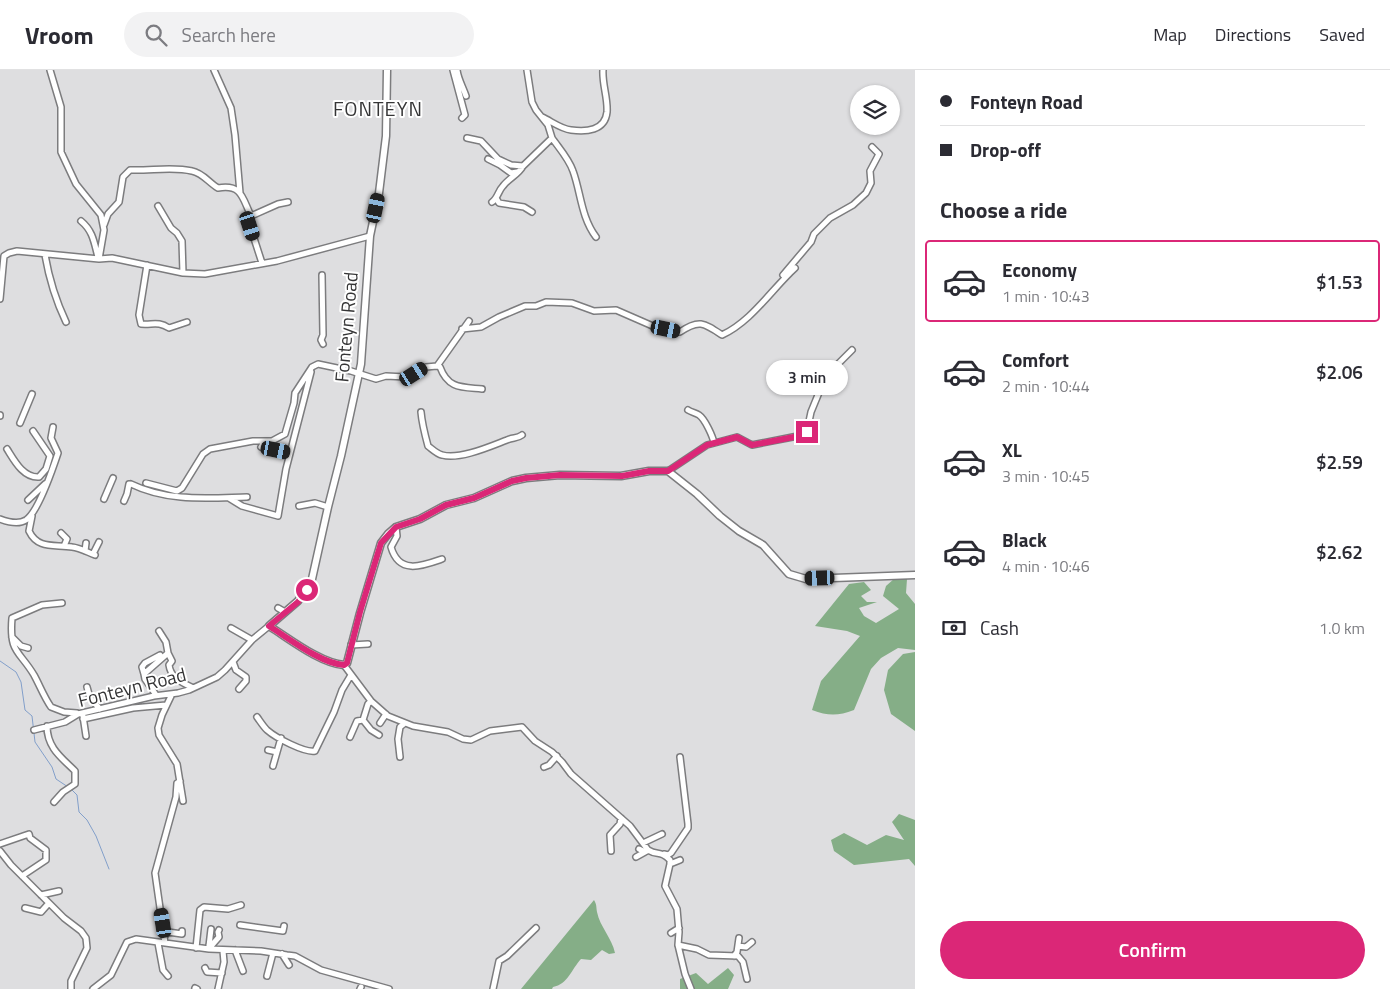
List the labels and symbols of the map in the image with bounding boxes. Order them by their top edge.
district label: FONTEYN [333,93,423,124]
car [365,192,386,224]
car [238,209,261,243]
street label: Fonteyn Road [326,271,365,383]
car [649,319,682,339]
car [397,360,430,388]
callout: 3 min [766,360,848,394]
route end [796,421,818,443]
car [259,440,292,460]
car [804,570,835,586]
route start [296,579,318,601]
street label: Fonteyn Road [75,659,189,714]
car [153,907,172,939]

